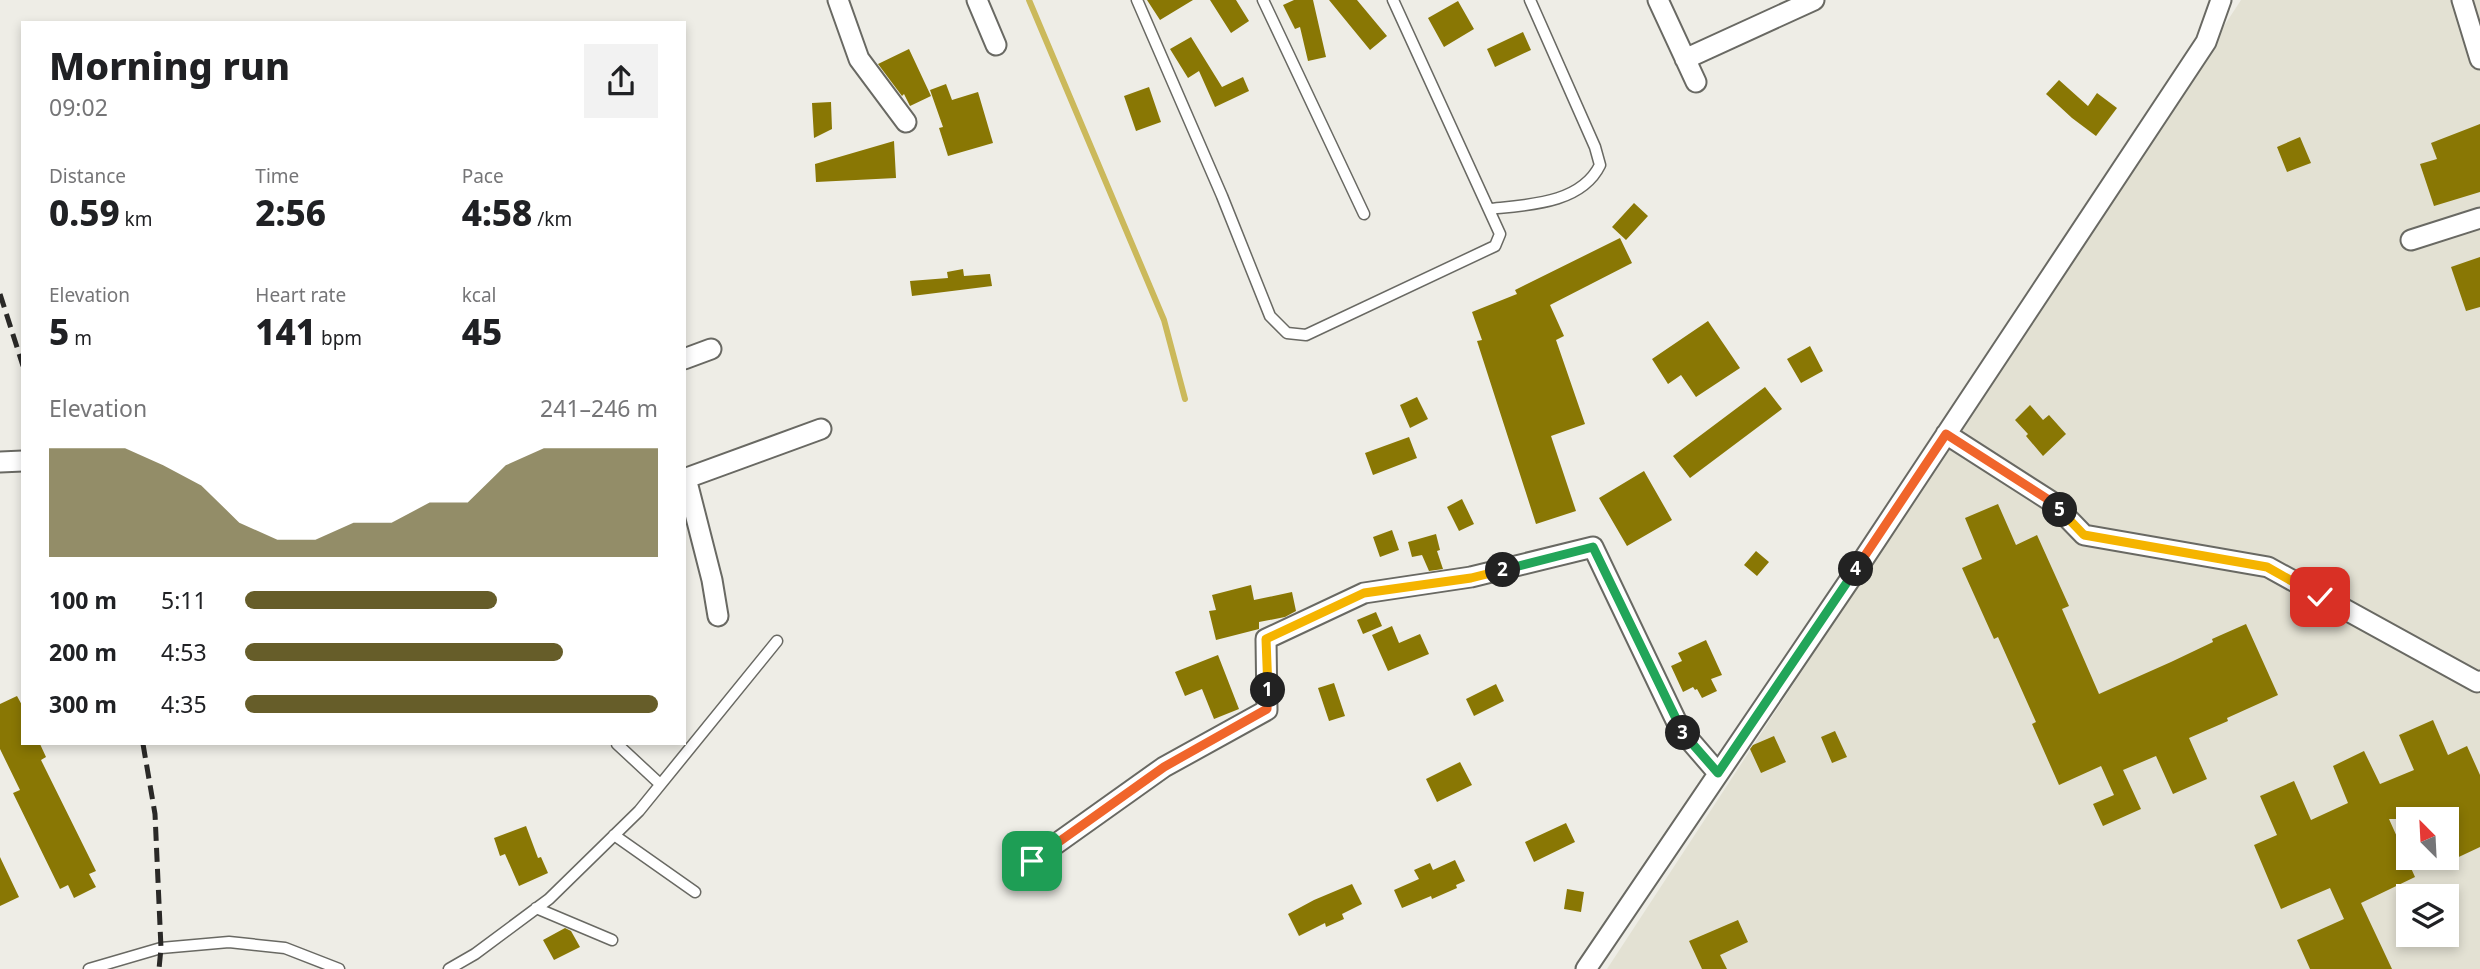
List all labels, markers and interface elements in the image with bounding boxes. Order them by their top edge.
text: Morning run [49,39,290,91]
button: share [584,44,658,118]
text: 09:02 [49,91,108,123]
text: Distance [49,163,126,189]
text: Time [255,163,299,189]
text: Pace [462,163,504,189]
text: 0.59 [49,189,120,236]
text: 2:56 [255,189,326,236]
text: 4:58 [462,189,532,236]
text: km [120,206,153,232]
text: /km [532,206,572,232]
text: Elevation [49,282,130,308]
text: Heart rate [255,282,346,308]
text: kcal [462,282,496,308]
text: 5 [49,308,69,355]
text: 141 [255,308,316,355]
text: 45 [462,308,502,355]
text: m [69,325,92,351]
text: bpm [316,325,362,351]
text: Elevation [49,392,147,424]
text: 241–246 m [540,392,658,424]
pin: 5 [2042,492,2078,528]
text: 5 [2054,496,2065,522]
pin: 2 [1486,552,1520,588]
pin: 4 [1839,552,1874,586]
text: 4 [1850,555,1861,581]
text: 2 [1497,556,1508,582]
pin [2290,567,2350,627]
icon: check [2301,578,2339,616]
text: 100 m [49,584,117,616]
text: 5:11 [161,584,207,616]
text: 200 m [49,636,117,668]
text: 4:53 [161,636,207,668]
pin: 1 [1250,672,1286,708]
text: 1 [1262,676,1273,702]
text: 300 m [49,688,117,720]
text: 4:35 [161,688,207,720]
pin: 3 [1666,716,1700,750]
text: 3 [1677,719,1688,745]
north arrow [2396,807,2459,870]
map controls [2396,807,2459,947]
pin [1002,831,1062,891]
icon: arrive [1013,842,1051,880]
button: layers [2396,884,2459,947]

